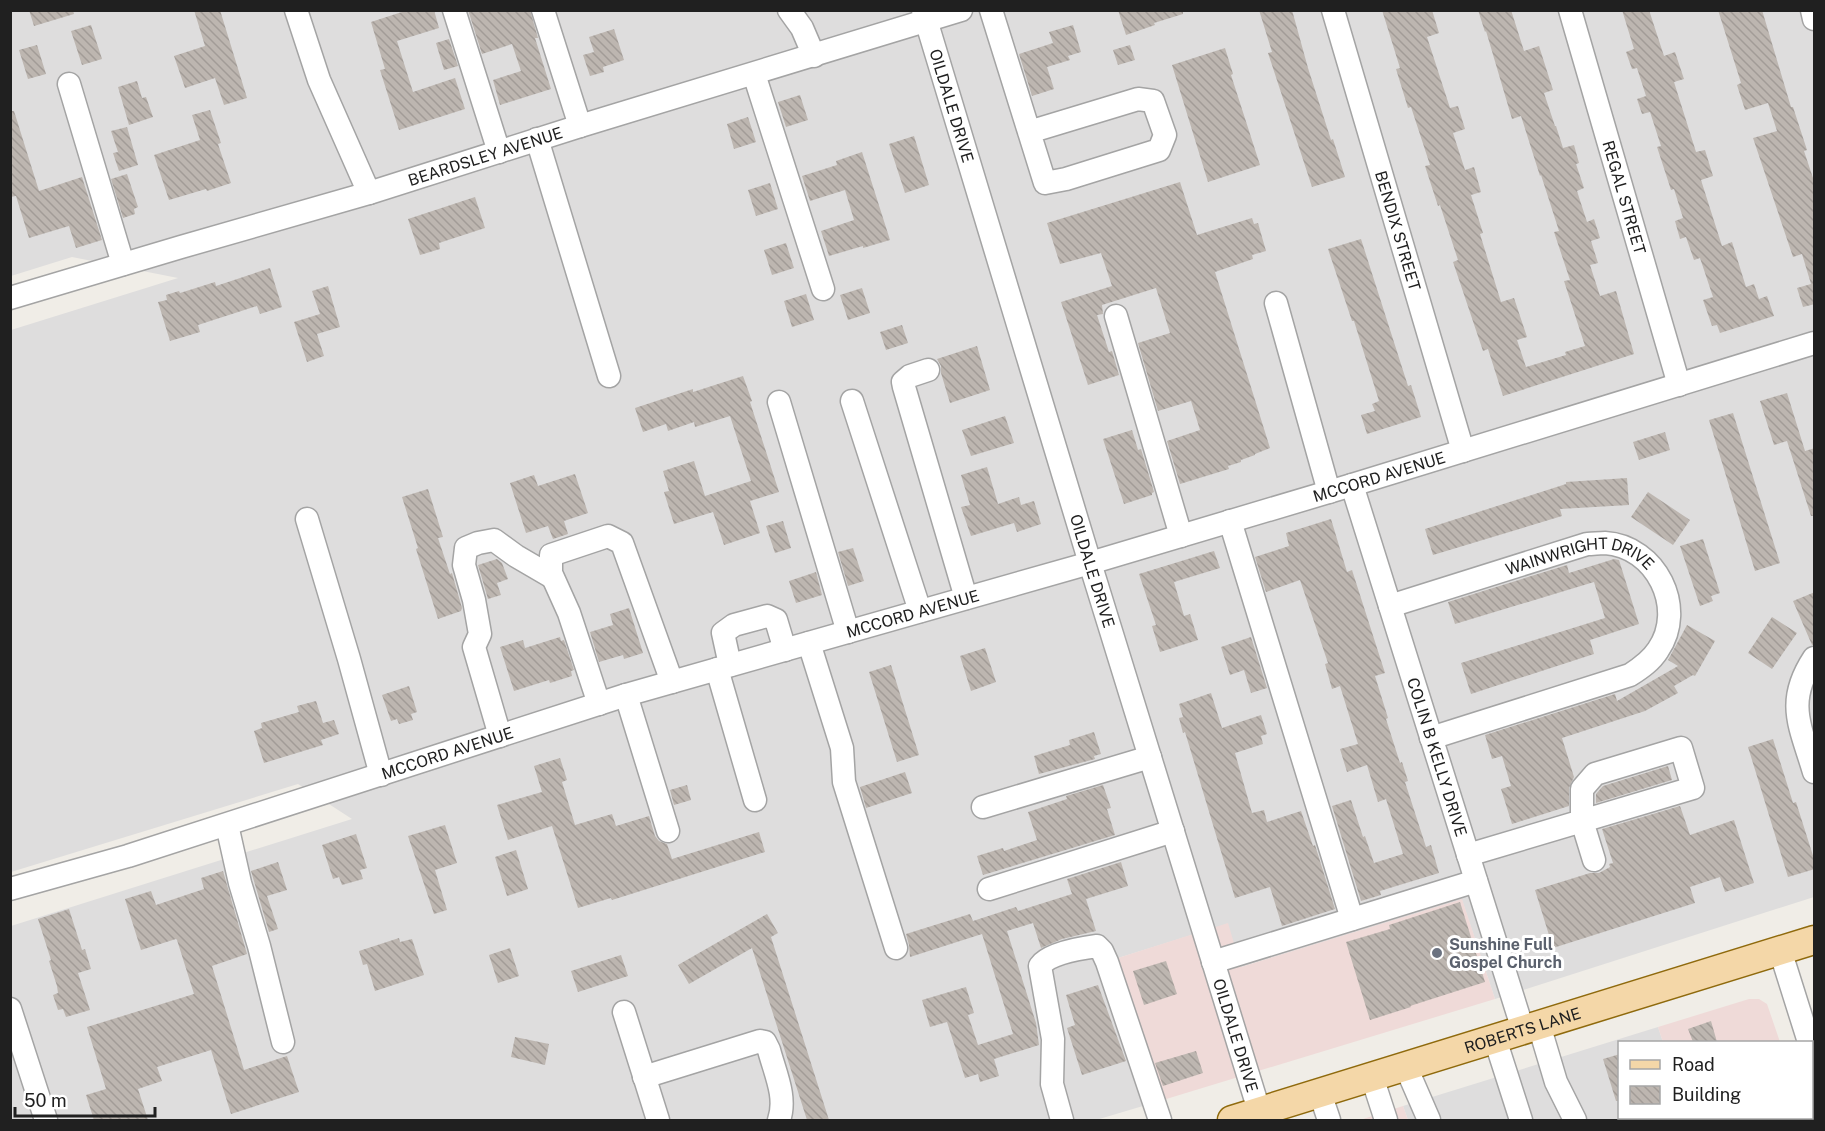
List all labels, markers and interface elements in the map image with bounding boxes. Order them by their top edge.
street label: OILDALE DRIVE [925,47,978,165]
street label: BEARDSLEY AVENUE [406,123,565,190]
street label: REGAL STREET [1598,138,1650,257]
street label: BENDIX STREET [1371,169,1424,293]
street label: MCCORD AVENUE [1311,448,1448,506]
street label: OILDALE DRIVE [1066,512,1118,630]
text: WAINWRIGHT DRIVE [1503,534,1658,579]
street label: WAINWRIGHT DRIVE [1499,562,1655,582]
street label: MCCORD AVENUE [844,586,981,642]
street label: COLIN B KELLY DRIVE [1403,675,1471,839]
street label: MCCORD AVENUE [379,723,516,783]
place label: Sunshine Full Gospel Church [1449,935,1562,972]
marker: Sunshine Full Gospel Church [1430,946,1444,960]
street label: OILDALE DRIVE [1209,976,1262,1095]
street label: ROBERTS LANE [1462,1004,1583,1058]
legend [1618,1041,1813,1119]
text: Road [1672,1054,1715,1075]
scale bar [15,1080,154,1118]
text: Building [1672,1084,1741,1105]
text: 50 m [24,1090,67,1111]

